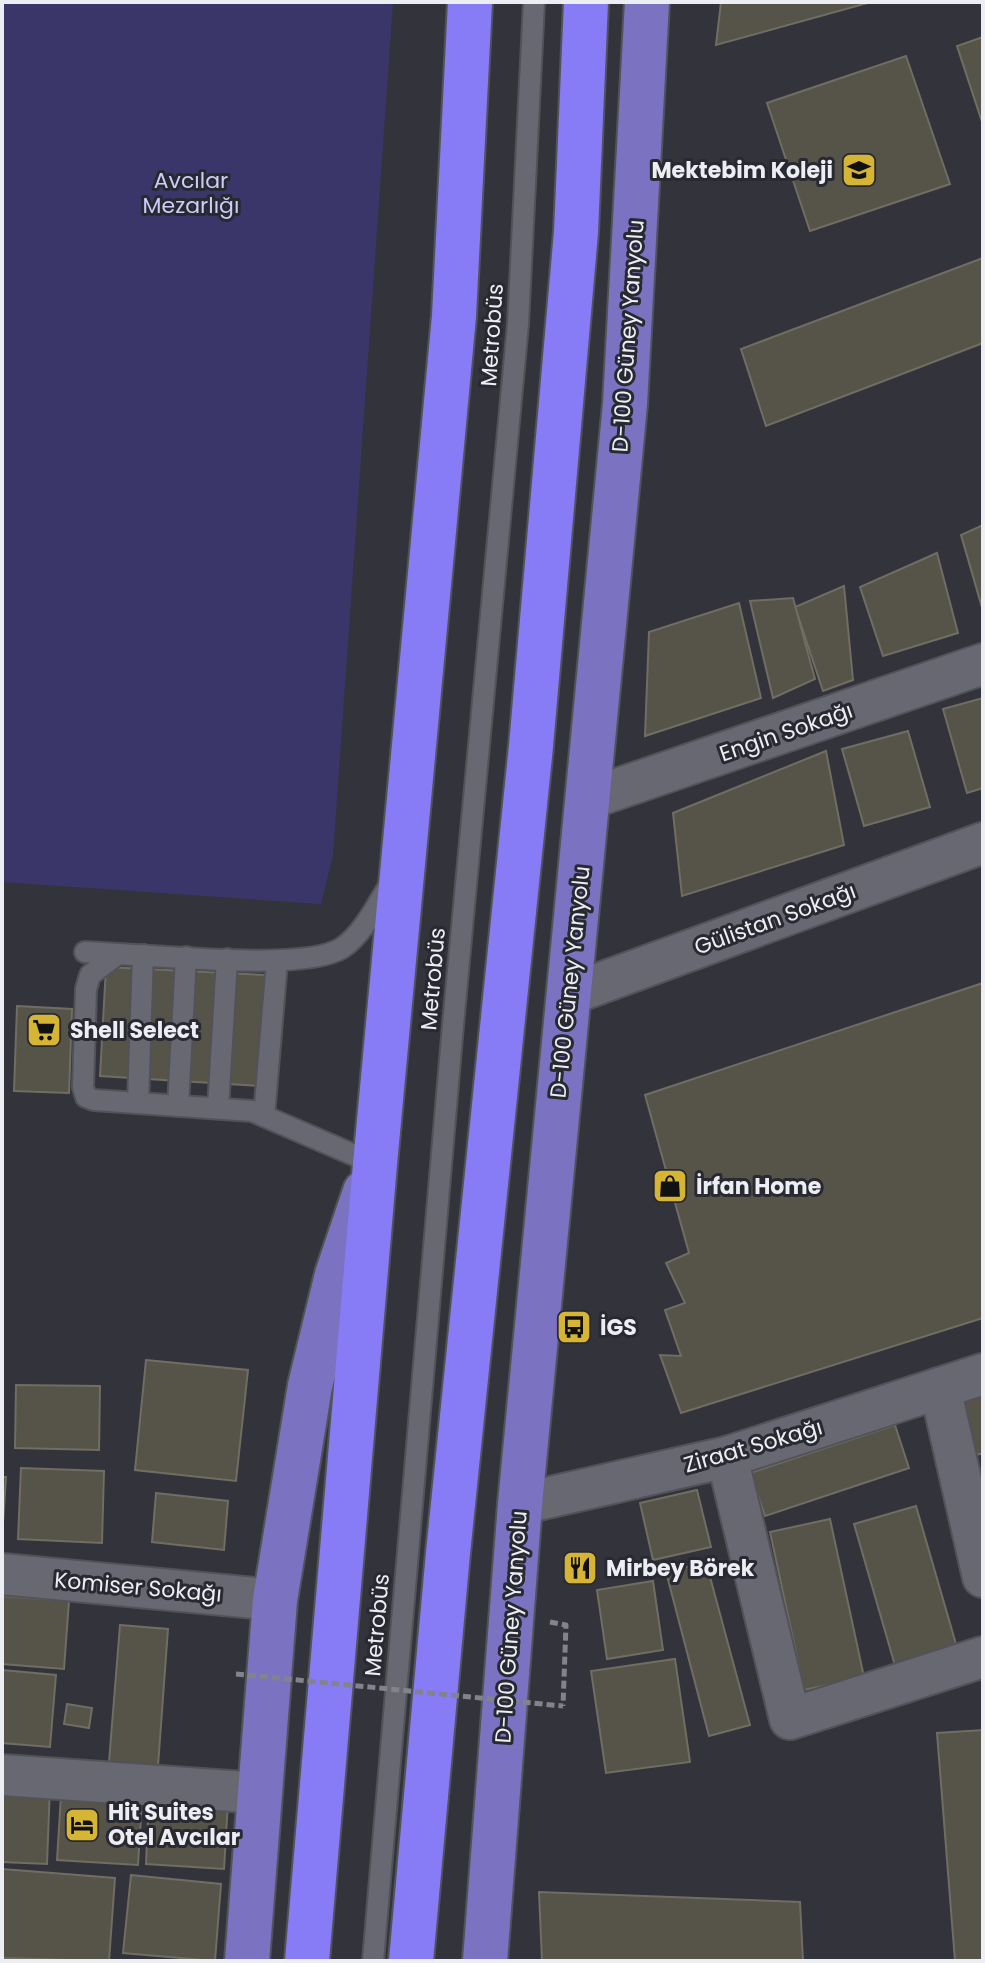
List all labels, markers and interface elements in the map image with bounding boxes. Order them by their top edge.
school or university icon: Mektebim Koleji [840,151,878,189]
place label: Mektebim Koleji [651,155,833,186]
park label: Avcılar Mezarlığı [143,165,239,221]
street label: D-100 Güney Yanyolu [604,219,652,453]
street label: Metrobüs [473,282,511,388]
street label: Engin Sokağı [715,695,857,769]
street label: D-100 Güney Yanyolu [542,864,598,1100]
street label: Gülistan Sokağı [690,875,860,963]
street label: Metrobüs [413,926,453,1032]
supermarket icon: Shell Select [25,1011,63,1049]
place label: Shell Select [70,1015,199,1046]
shop icon: İrfan Home [651,1167,689,1205]
place label: İrfan Home [696,1171,821,1202]
bus stop icon: İGS [555,1308,593,1346]
place label: İGS [600,1312,637,1343]
street label: Ziraat Sokağı [680,1411,826,1481]
street label: D-100 Güney Yanyolu [487,1510,535,1744]
restaurant icon: Mirbey Börek [561,1549,599,1587]
place label: Mirbey Börek [606,1553,755,1584]
street label: Komiser Sokağı [53,1564,223,1610]
street label: Metrobüs [357,1572,397,1678]
place label: Hit Suites Otel Avcılar [108,1797,240,1853]
hotel icon: Hit Suites Otel Avcılar [63,1806,101,1844]

